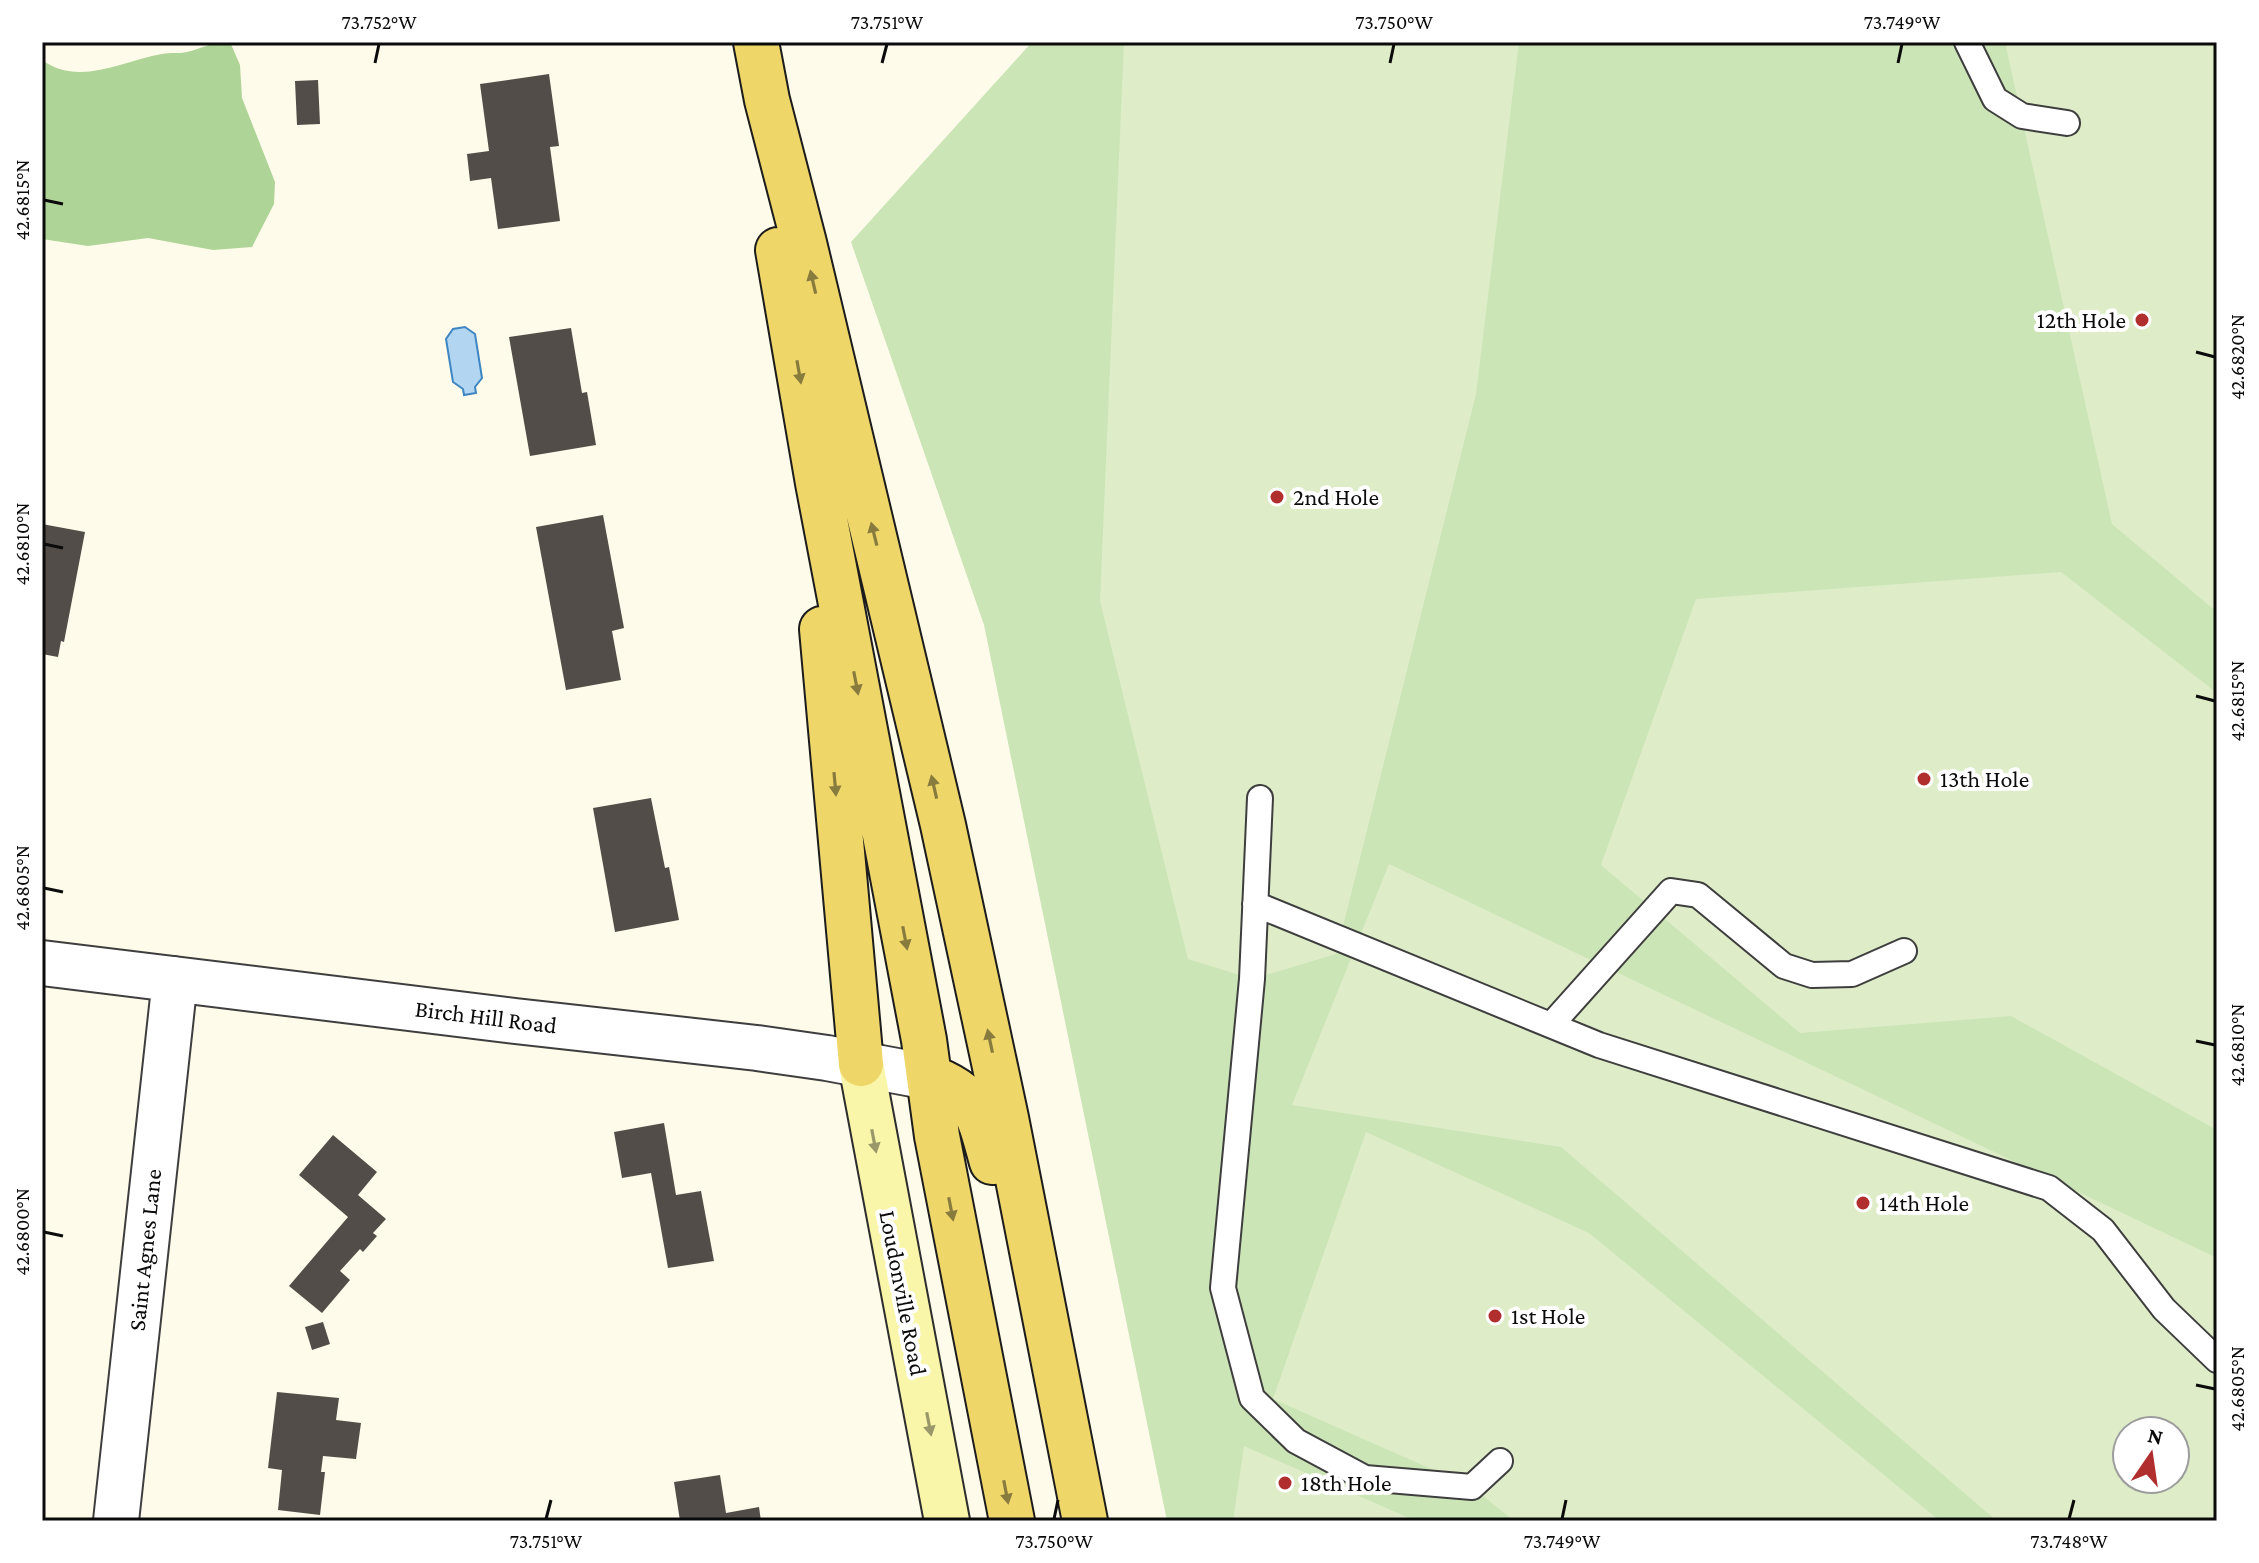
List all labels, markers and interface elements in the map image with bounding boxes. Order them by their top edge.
text: 73.752°W [341,11,417,33]
text: 73.751°W [851,11,924,33]
text: 73.750°W [1355,11,1433,33]
text: 73.749°W [1864,11,1941,33]
text: 42.6815°N [11,160,33,240]
one-way arrow [807,269,819,294]
place label: 12th Hole [2037,306,2126,333]
marker: 12th Hole [2133,311,2151,329]
text: 42.6820°N [2226,314,2248,400]
one-way arrow [793,360,806,385]
place label: 2nd Hole [1293,483,1379,510]
marker: 2nd Hole [1268,488,1286,506]
text: 42.6810°N [11,502,33,586]
one-way arrow [867,522,880,547]
text: 42.6815°N [2226,661,2248,741]
one-way arrow [850,671,863,696]
place label: 13th Hole [1940,765,2029,792]
marker: 13th Hole [1915,770,1933,788]
one-way arrow [828,772,841,797]
one-way arrow [927,775,940,800]
text: 42.6805°N [11,845,33,931]
one-way arrow [899,926,911,951]
street label: Birch Hill Road [414,994,559,1039]
text: 42.6810°N [2226,1003,2248,1087]
one-way arrow [983,1029,996,1054]
one-way arrow [868,1129,881,1154]
street label: Saint Agnes Lane [123,1167,166,1332]
text: 42.6800°N [11,1188,33,1276]
place label: 14th Hole [1879,1189,1969,1216]
marker: 14th Hole [1854,1194,1872,1212]
one-way arrow [946,1197,958,1222]
street label: Loudonville Road [874,1208,933,1378]
place label: 1st Hole [1511,1302,1585,1329]
marker: 1st Hole [1486,1307,1504,1325]
text: 42.6805°N [2226,1346,2248,1432]
one-way arrow [923,1411,935,1436]
north arrow [2111,1415,2191,1495]
text: N [2145,1422,2166,1450]
place label: 18th Hole [1301,1469,1392,1496]
marker: 18th Hole [1276,1474,1294,1492]
one-way arrow [1001,1480,1013,1505]
text: 73.751°W [510,1530,583,1552]
text: 73.750°W [1015,1530,1093,1552]
text: 73.749°W [1524,1530,1601,1552]
text: 73.748°W [2030,1530,2108,1552]

